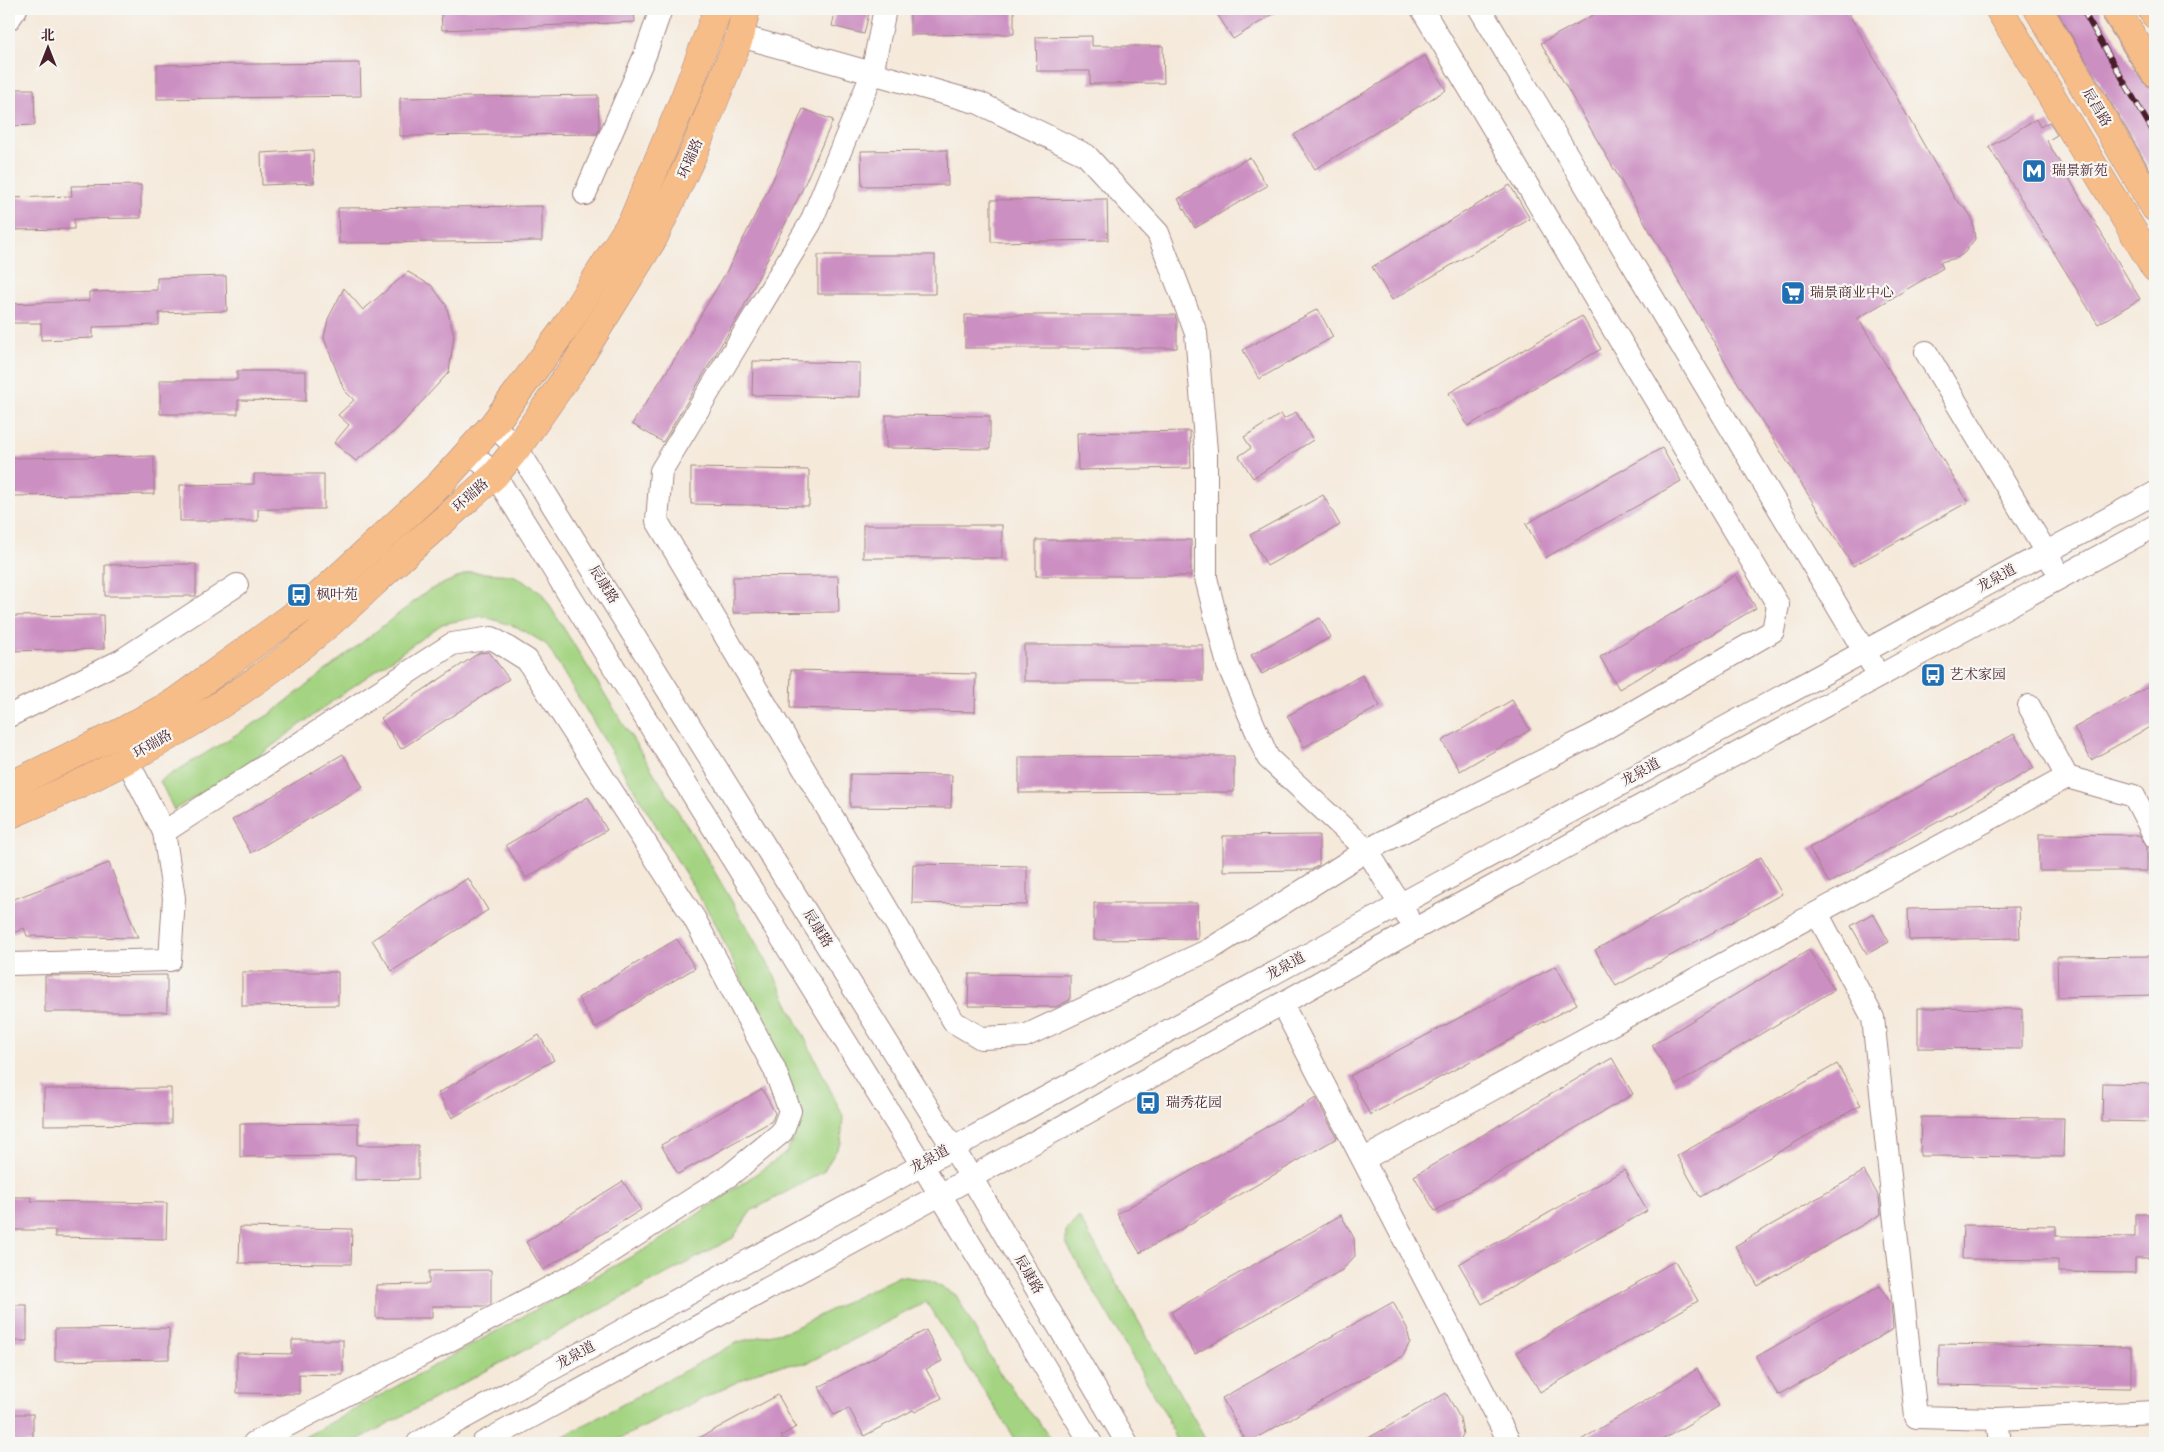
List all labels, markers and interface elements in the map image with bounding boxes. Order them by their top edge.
north arrow [22,22,72,72]
text: 北 [41,27,55,46]
street label: 辰昌路 [2077,85,2115,131]
street label: 环瑞路 [674,136,708,182]
metro station icon: 瑞景新苑 [2021,158,2047,184]
place label: 瑞景新苑 [2052,162,2108,181]
supermarket icon: 瑞景商业中心 [1780,280,1806,306]
place label: 瑞景商业中心 [1810,284,1894,303]
street label: 环瑞路 [449,475,493,517]
street label: 龙泉道 [1974,561,2020,597]
street label: 辰康路 [584,562,622,608]
bus stop icon: 枫叶苑 [286,582,312,608]
place label: 枫叶苑 [316,586,358,605]
bus stop icon: 艺术家园 [1920,662,1946,688]
place label: 艺术家园 [1950,666,2006,685]
street label: 环瑞路 [130,726,176,764]
street label: 龙泉道 [1618,755,1664,791]
street label: 辰康路 [798,906,836,952]
street label: 龙泉道 [1263,949,1309,985]
bus stop icon: 瑞秀花园 [1135,1090,1161,1116]
place label: 瑞秀花园 [1166,1094,1222,1113]
street label: 龙泉道 [907,1142,953,1178]
street label: 辰康路 [1009,1252,1047,1298]
street label: 龙泉道 [553,1338,599,1374]

